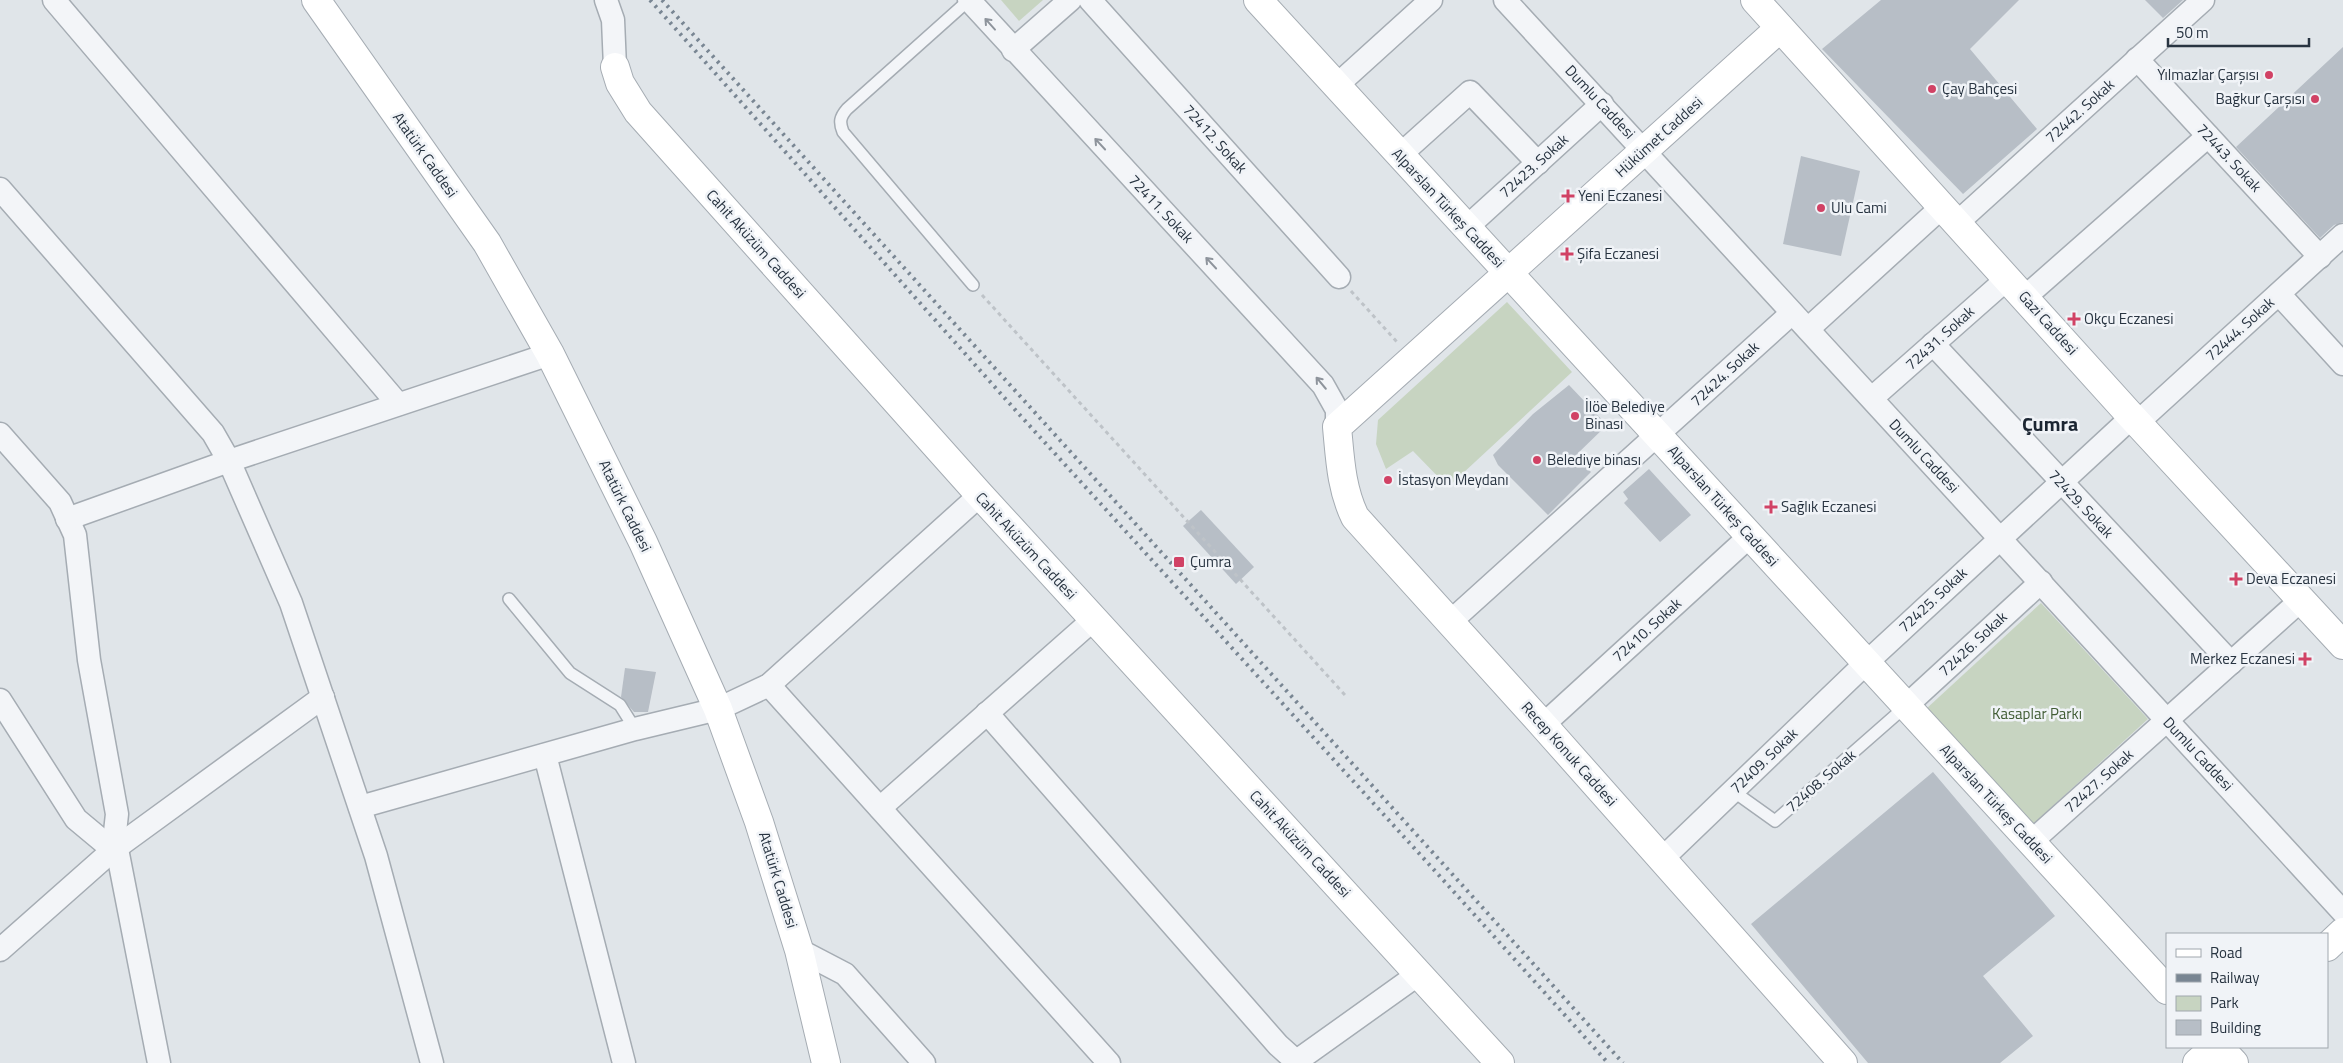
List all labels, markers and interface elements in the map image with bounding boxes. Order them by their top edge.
scale bar [2168,15,2309,47]
one-way arrow [985,18,996,31]
text: 50 m [2176,21,2209,44]
street label: Dumlu Caddesi [1560,59,1641,144]
place label: Yılmazlar Çarşısı [2157,63,2259,86]
marker: Yılmazlar Çarşısı [2263,69,2275,81]
street label: 72442. Sokak [2040,73,2119,148]
place label: Çay Bahçesi [1942,77,2017,100]
marker: Çay Bahçesi [1926,83,1938,95]
place label: Bağkur Çarşısı [2216,87,2305,110]
street label: Hükümet Caddesi [1610,91,1708,182]
marker: Bağkur Çarşısı [2309,93,2321,105]
street label: 72412. Sokak [1178,99,1253,178]
street label: Atatürk Caddesi [387,107,463,202]
street label: 72443. Sokak [2191,118,2267,197]
street label: 72423. Sokak [1494,128,1573,203]
one-way arrow [1094,138,1106,150]
street label: Alparslan Türkeş Caddesi [1387,143,1510,273]
street label: 72411. Sokak [1123,169,1199,248]
street label: Cahit Aküzüm Caddesi [701,184,812,303]
place label: Yeni Eczanesi [1578,184,1662,207]
marker: Yeni Eczanesi [1562,190,1574,202]
place label: Ulu Cami [1831,196,1887,219]
marker: Ulu Cami [1815,202,1827,214]
place label: Şifa Eczanesi [1577,242,1659,265]
marker: Şifa Eczanesi [1561,248,1573,260]
one-way arrow [1205,257,1217,270]
street label: Gazi Caddesi [2013,285,2084,360]
street label: 72444. Sokak [2200,291,2279,366]
street label: 72431. Sokak [1900,300,1979,375]
place label: Okçu Eczanesi [2084,307,2174,330]
marker: Okçu Eczanesi [2068,313,2080,325]
street label: 72424. Sokak [1685,336,1764,412]
one-way arrow [1315,376,1327,389]
place label: İlöe Belediye Binası [1585,395,1665,435]
district label: Çumra [2022,408,2078,439]
marker: İlöe Belediye Binası [1569,410,1581,422]
street label: Dumlu Caddesi [1884,413,1965,498]
street label: Alparslan Türkeş Caddesi [1663,440,1784,571]
place label: Belediye binası [1547,448,1641,471]
marker: Belediye binası [1531,454,1543,466]
street label: Atatürk Caddesi [593,456,658,556]
street label: 72429. Sokak [2043,464,2119,543]
place label: İstasyon Meydanı [1398,468,1509,491]
marker: İstasyon Meydanı [1382,474,1394,486]
street label: Cahit Aküzüm Caddesi [970,487,1082,605]
place label: Sağlık Eczanesi [1781,495,1877,518]
marker: Sağlık Eczanesi [1765,501,1777,513]
place label: Çumra [1190,550,1232,573]
marker: Çumra [1172,555,1186,569]
street label: 72425. Sokak [1893,562,1972,638]
place label: Deva Eczanesi [2246,567,2336,590]
marker: Deva Eczanesi [2230,573,2242,585]
street label: 72410. Sokak [1607,592,1686,667]
street label: 72426. Sokak [1933,606,2012,682]
place label: Merkez Eczanesi [2190,647,2295,670]
marker: Merkez Eczanesi [2299,653,2311,665]
street label: Recep Konuk Caddesi [1516,696,1623,811]
park label: Kasaplar Parkı [1992,702,2082,725]
street label: Dumlu Caddesi [2158,711,2239,796]
street label: 72409. Sokak [1725,722,1803,799]
street label: Alparslan Türkeş Caddesi [1935,739,2058,869]
street label: 72427. Sokak [2059,743,2138,818]
street label: 72408. Sokak [1781,744,1861,818]
street label: Cahit Aküzüm Caddesi [1244,785,1356,903]
street label: Atatürk Caddesi [753,829,804,931]
legend [2166,933,2328,1048]
text: Road [2210,941,2242,964]
text: Railway [2210,966,2260,989]
text: Park [2210,991,2239,1014]
text: Building [2210,1016,2261,1039]

